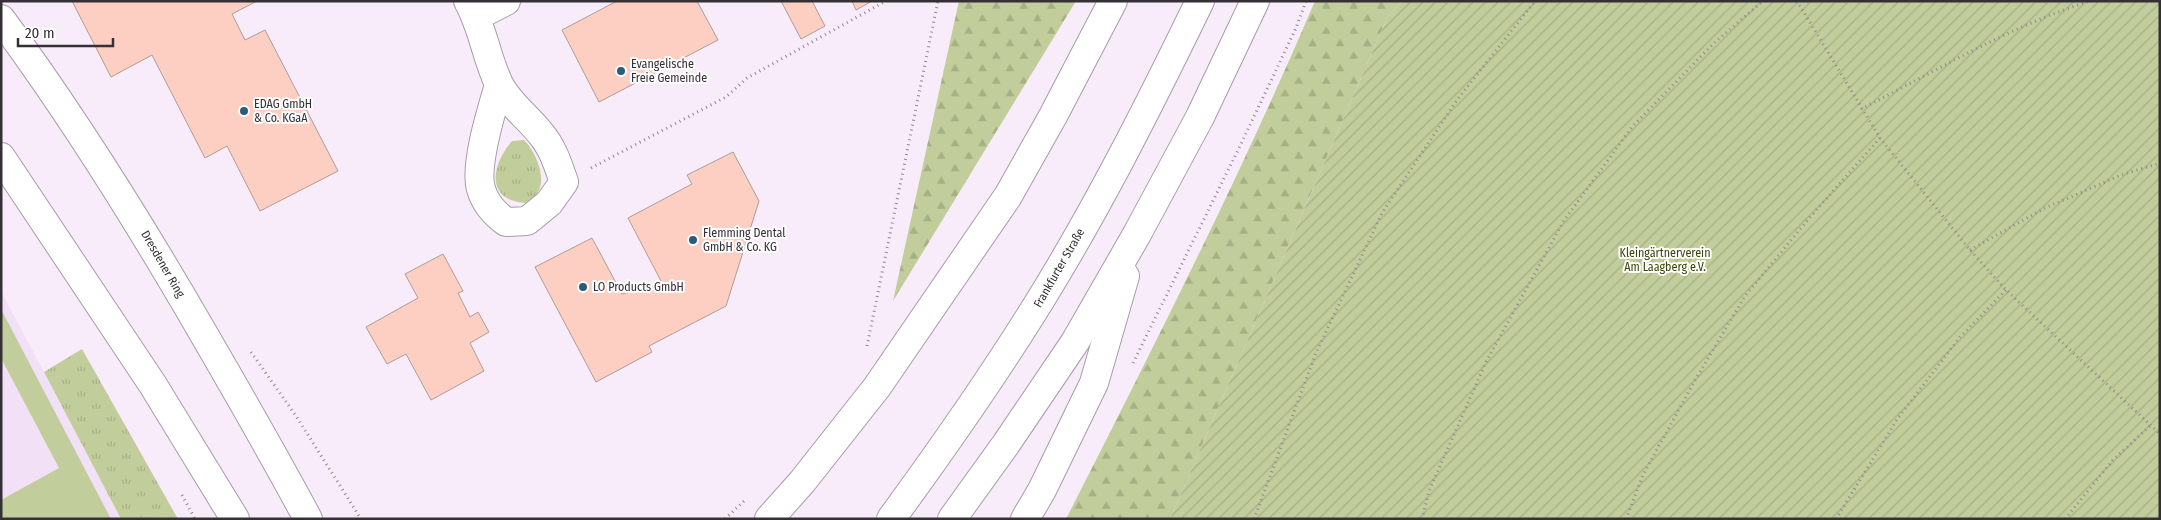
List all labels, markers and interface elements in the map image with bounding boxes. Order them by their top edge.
scale bar [18,15,112,47]
text: 20 m [25,24,55,42]
place label: Evangelische Freie Gemeinde [631,57,707,85]
marker: Evangelische Freie Gemeinde [615,65,627,77]
place label: EDAG GmbH & Co. KGaA [254,97,312,125]
marker: EDAG GmbH & Co. KGaA [238,105,250,117]
place label: Flemming Dental GmbH & Co. KG [703,226,785,254]
street label: Frankfurter Straße [1031,226,1087,310]
street label: Dresdener Ring [138,228,188,300]
marker: Flemming Dental GmbH & Co. KG [687,234,699,246]
park label: Kleingärtnerverein Am Laagberg e.V. [1620,246,1710,274]
place label: LO Products GmbH [593,280,684,294]
marker: LO Products GmbH [577,281,589,293]

